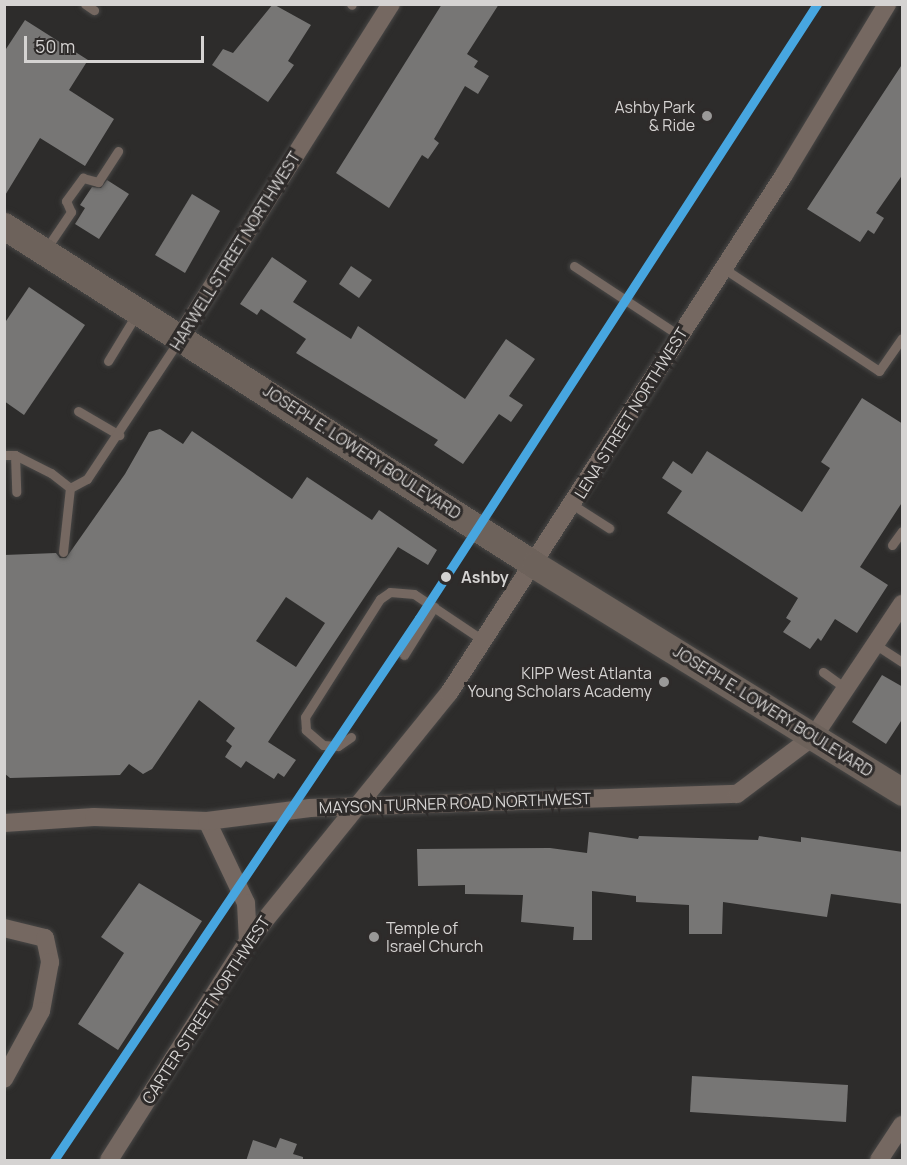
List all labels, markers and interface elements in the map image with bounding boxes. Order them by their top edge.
scale bar [27,24,207,62]
text: 50 m [35,34,75,58]
place label: Ashby Park & Ride [614,97,695,135]
marker: Ashby Park & Ride [700,109,714,123]
street label: HARWELL STREET NORTHWEST [166,148,304,354]
street label: LENA STREET NORTHWEST [570,324,692,502]
street label: JOSEPH E. LOWERY BOULEVARD [259,381,465,523]
marker: Ashby [436,567,456,587]
place label: Ashby [461,567,509,587]
street label: JOSEPH E. LOWERY BOULEVARD [669,641,877,781]
place label: KIPP West Atlanta Young Scholars Academy [468,663,652,701]
marker: KIPP West Atlanta Young Scholars Academy [657,675,671,689]
street label: MAYSON TURNER ROAD NORTHWEST [319,789,591,817]
street label: CARTER STREET NORTHWEST [138,913,274,1107]
place label: Temple of Israel Church [386,918,483,956]
marker: Temple of Israel Church [367,930,381,944]

